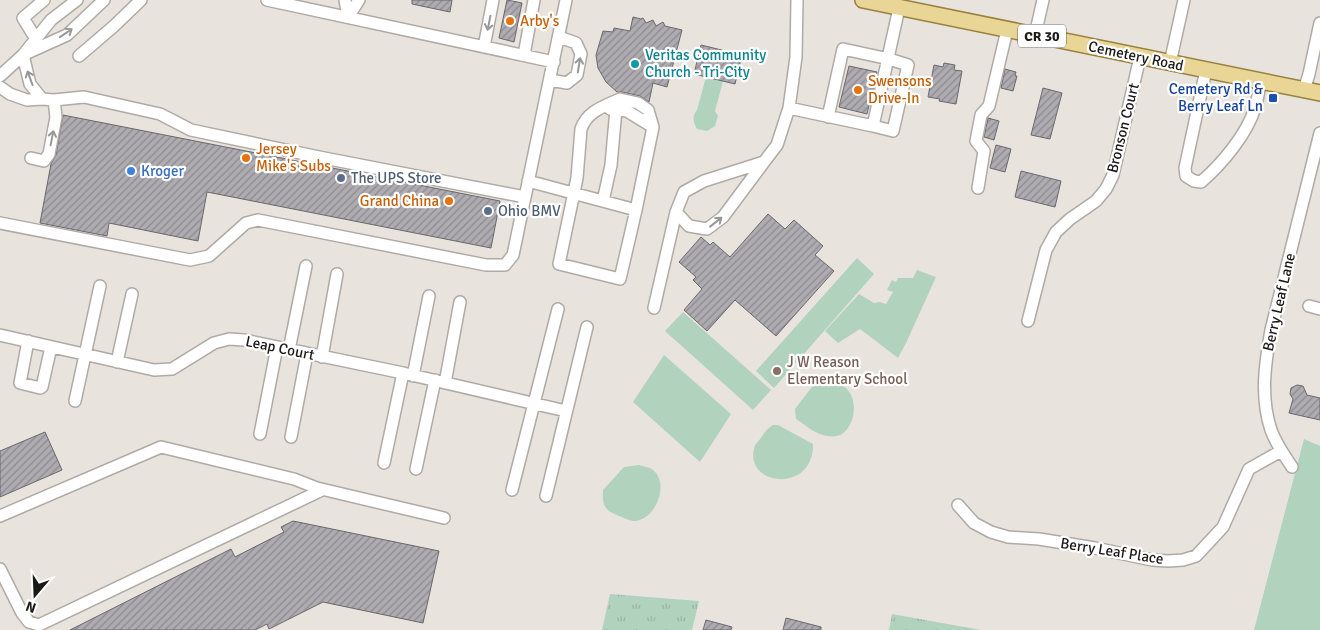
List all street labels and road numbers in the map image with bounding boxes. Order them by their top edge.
road number: CR 30 [1018,24,1066,48]
street label: Cemetery Road [1087,37,1185,75]
street label: Bronson Court [1103,81,1143,175]
street label: Berry Leaf Lane [1259,251,1299,353]
street label: Leap Court [244,332,316,364]
street label: Berry Leaf Place [1059,534,1165,568]

